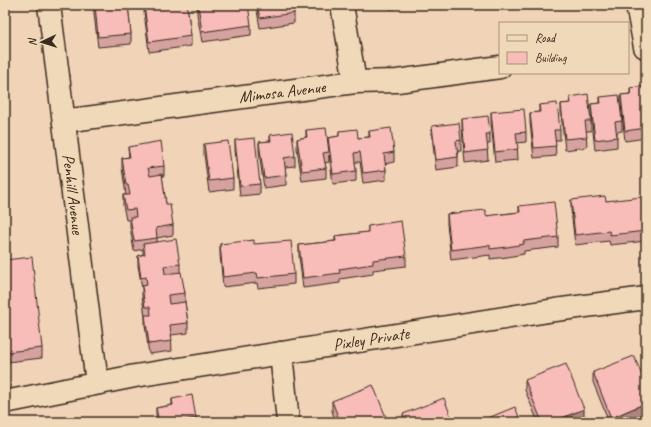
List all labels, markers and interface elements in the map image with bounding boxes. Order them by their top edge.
north arrow [22,22,62,62]
legend [499,22,629,74]
text: Road [535,30,557,46]
text: N [25,37,39,47]
text: Building [535,50,567,66]
street label: Mimosa Avenue [237,76,328,108]
street label: Penhill Avenue [58,153,89,237]
street label: Pixley Private [331,322,412,355]

